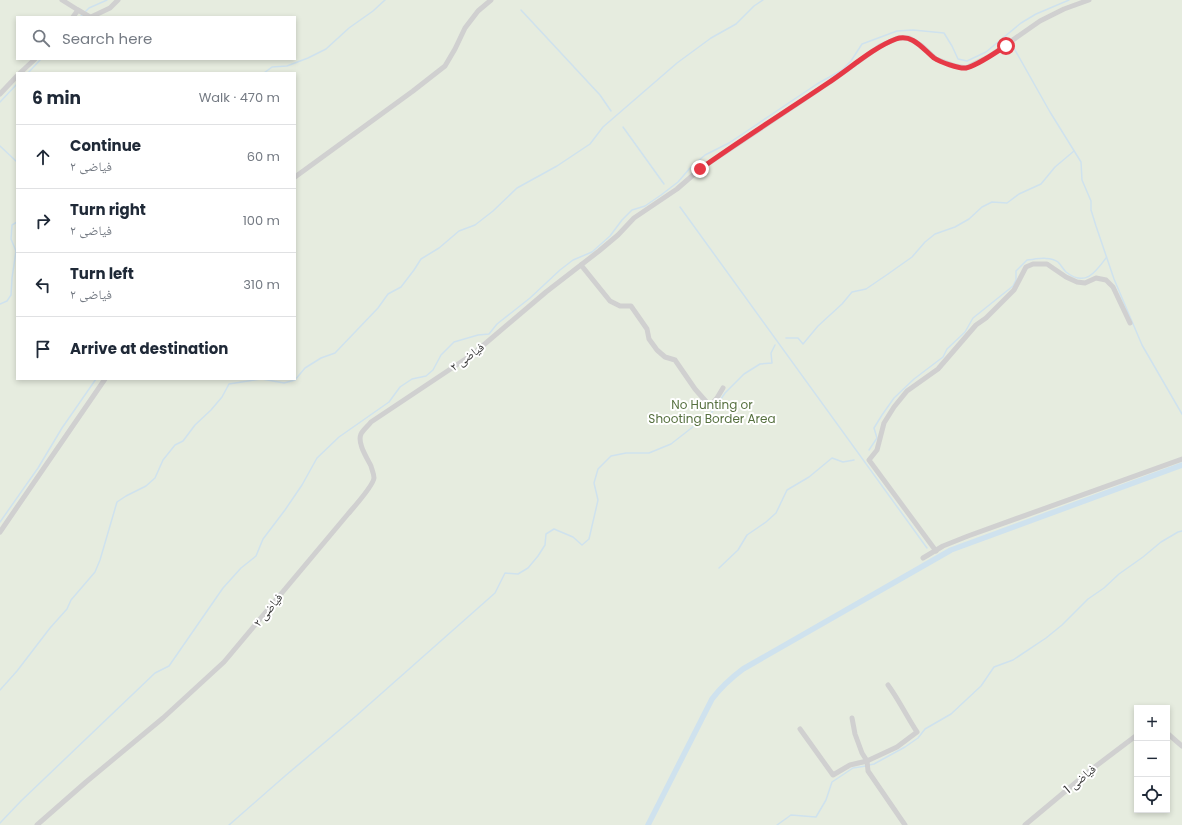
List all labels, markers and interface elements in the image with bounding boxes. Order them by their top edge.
search box [16,16,296,60]
icon: search [30,27,52,49]
text: Search here [62,28,152,49]
route start [997,37,1015,55]
text: 6 min [32,86,81,110]
text: Walk · 470 m [199,88,280,107]
text: Continue [70,135,141,156]
icon: ahead [32,146,54,168]
text: 60 m [247,147,280,166]
text: فیاضی ۲ [70,157,112,176]
route end [691,160,709,178]
text: Turn right [70,199,146,220]
icon: right [32,210,54,232]
text: 100 m [243,211,280,230]
text: فیاضی ۲ [70,221,112,240]
text: Turn left [70,263,134,284]
icon: left [32,274,54,296]
text: 310 m [243,275,280,294]
text: فیاضی ۲ [70,285,112,304]
icon: arrive [32,338,54,360]
text: Arrive at destination [70,338,228,359]
street label: فیاضی ۲ [446,338,487,375]
park label: No Hunting or Shooting Border Area [648,396,776,427]
street label: فیاضی ۲ [249,589,286,630]
map controls [1134,705,1170,813]
button: + [1134,705,1170,741]
button: − [1134,741,1170,777]
street label: فیاضی 1 [1060,760,1099,797]
button: locate [1134,777,1170,813]

